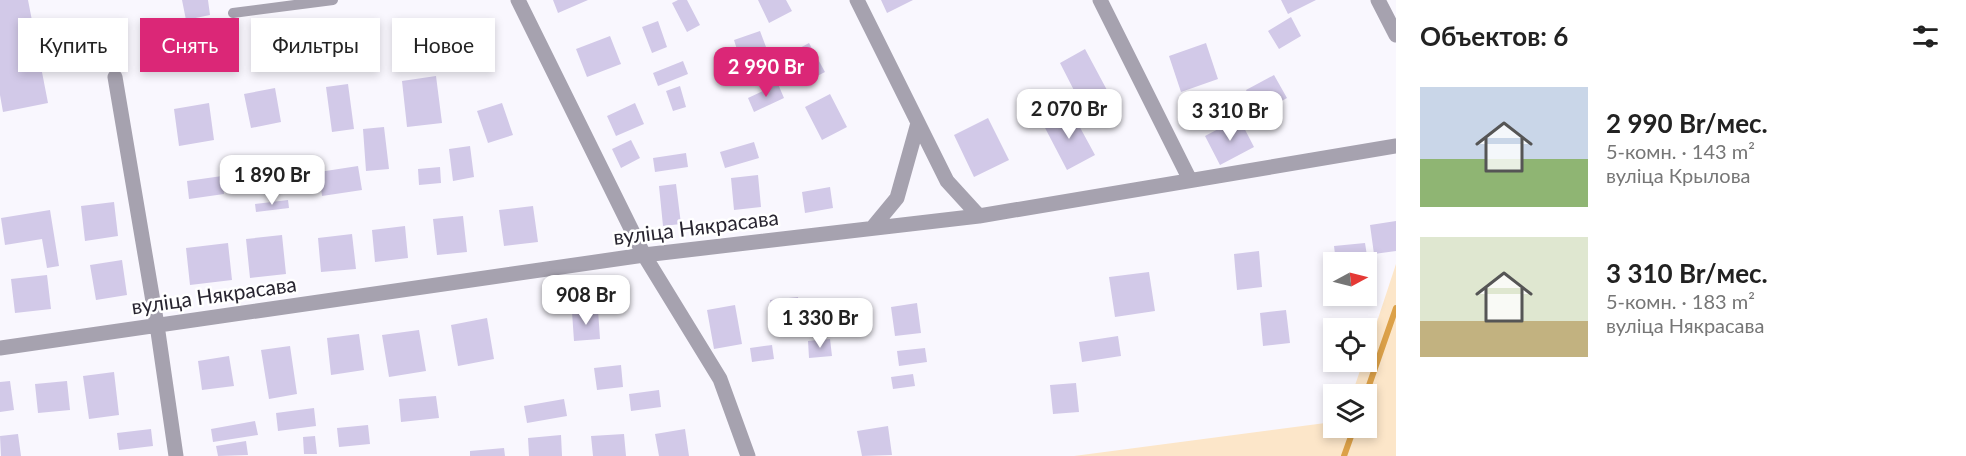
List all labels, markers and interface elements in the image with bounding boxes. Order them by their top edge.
chip: Купить [18,18,128,72]
chip: Снять [140,18,239,72]
chip: Фильтры [251,18,380,72]
chip: Новое [392,18,495,72]
text: Объектов: 6 [1420,20,1568,52]
icon: filters [1909,20,1942,53]
pin: 2 990 Br [704,47,828,98]
text: 2 990 Br [728,54,804,78]
pin: 2 070 Br [1007,89,1131,140]
pin: 3 310 Br [1168,91,1292,142]
text: 2 070 Br [1031,96,1107,120]
text: 3 310 Br [1192,98,1268,122]
text: 2 990 Br/мес. [1606,107,1768,139]
icon: home [1468,111,1540,183]
text: 5-комн. · 143 m² [1606,139,1755,163]
pin: 1 890 Br [210,155,334,206]
text: 1 890 Br [234,162,310,186]
text: вуліца Крылова [1606,163,1751,187]
street label: вуліца Някрасава [612,204,780,249]
north arrow [1323,252,1377,306]
map controls [1323,252,1377,438]
text: 3 310 Br/мес. [1606,257,1768,289]
icon: home [1468,261,1540,333]
street label: вуліца Някрасава [130,271,298,318]
pin: 908 Br [537,275,635,326]
text: 908 Br [556,282,616,306]
text: 5-комн. · 183 m² [1606,289,1755,313]
pin: 1 330 Br [758,298,882,349]
text: 1 330 Br [782,305,858,329]
text: вуліца Някрасава [1606,313,1764,337]
button: locate [1323,318,1377,372]
button: layers [1323,384,1377,438]

